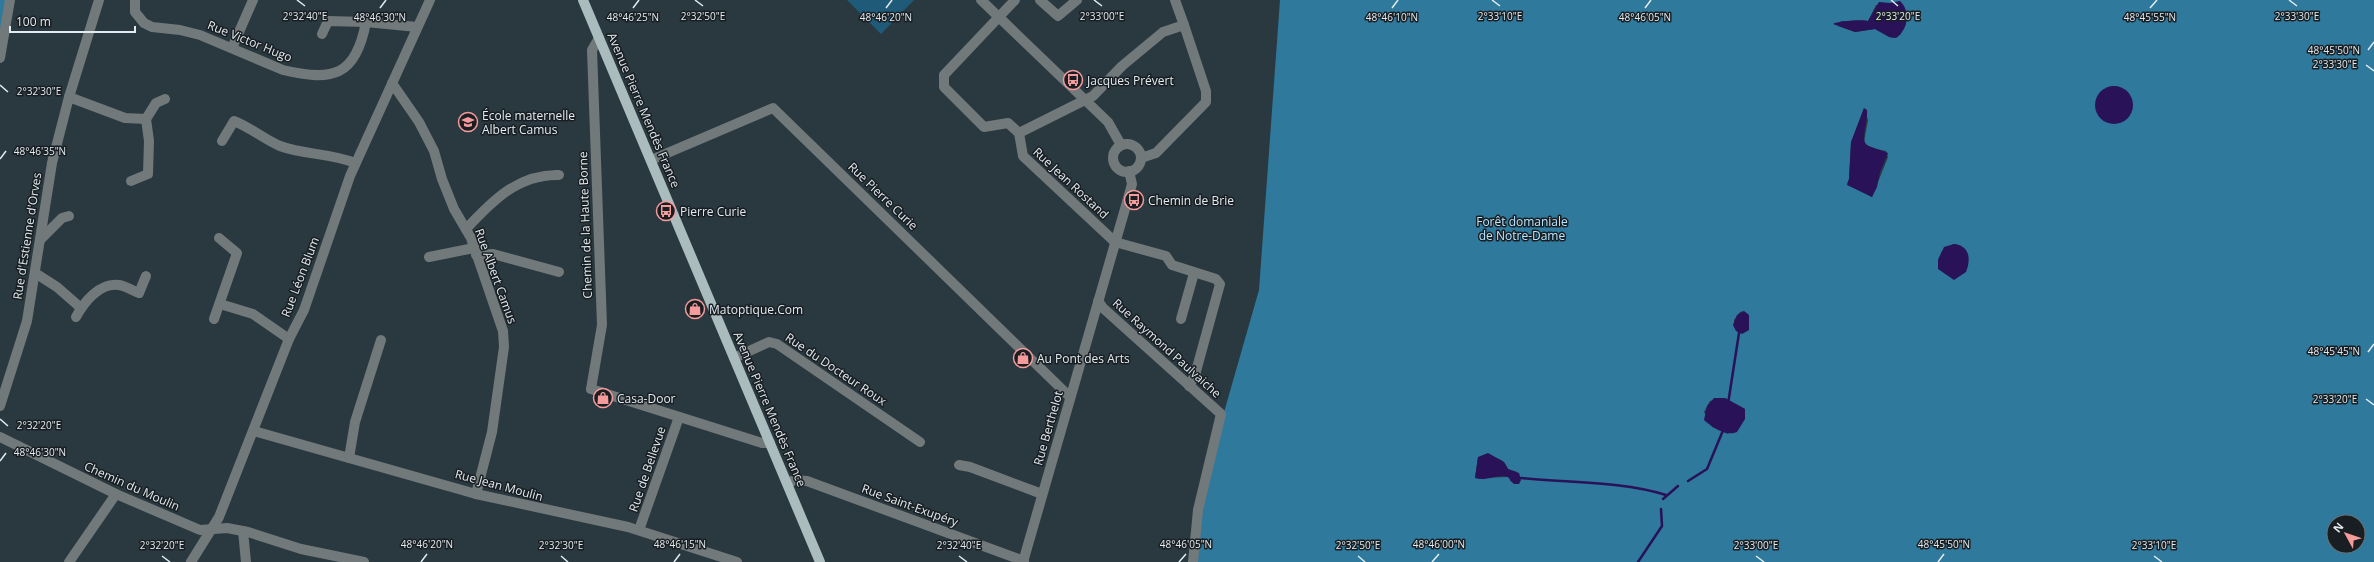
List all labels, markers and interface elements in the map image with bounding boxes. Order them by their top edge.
scale bar [10,8,135,34]
text: 2°32'40"E [283,9,327,23]
text: 2°32'50"E [681,9,725,23]
text: 2°33'00"E [1080,9,1124,23]
text: 2°33'10"E [1478,9,1522,23]
text: 2°33'20"E [1876,9,1920,23]
text: 2°33'30"E [2275,9,2319,23]
text: 48°46'30"N [354,10,406,24]
text: 48°46'25"N [607,10,659,24]
text: 48°46'20"N [860,10,912,24]
text: 48°46'10"N [1366,10,1418,24]
text: 48°46'05"N [1619,10,1671,24]
text: 48°45'55"N [2124,10,2176,24]
text: 100 m [16,13,51,30]
street label: Rue Victor Hugo [205,16,295,66]
street label: Avenue Pierre Mendès France [604,30,685,190]
text: 48°45'50"N [2308,43,2360,57]
text: 2°33'30"E [2313,57,2357,71]
bus stop icon: Jacques Prévert [1062,69,1084,91]
place label: Jacques Prévert [1086,72,1174,89]
text: 2°32'30"E [17,84,61,98]
place label: École maternelle Albert Camus [482,107,575,138]
school or university icon: École maternelle Albert Camus [457,111,479,133]
street label: Rue Jean Rostand [1029,143,1113,223]
text: 48°46'35"N [14,144,66,158]
street label: Chemin de la Haute Borne [574,151,596,299]
street label: Rue Pierre Curie [844,158,922,234]
street label: Rue d'Estienne d'Orves [9,171,45,301]
bus stop icon: Chemin de Brie [1123,189,1145,211]
place label: Chemin de Brie [1148,192,1234,209]
bus stop icon: Pierre Curie [655,200,677,222]
place label: Pierre Curie [680,203,747,220]
park label: Forêt domaniale de Notre-Dame [1476,213,1568,244]
street label: Rue Albert Camus [471,226,521,326]
street label: Rue Léon Blum [277,234,323,320]
street label: Rue Raymond Paulvaiche [1109,295,1225,402]
shop icon: Matoptique.Com [684,298,706,320]
place label: Matoptique.Com [709,301,803,318]
street label: Avenue Pierre Mendès France [730,329,811,489]
street label: Rue du Docteur Roux [782,329,891,410]
text: 48°45'45"N [2308,344,2360,358]
shop icon: Au Pont des Arts [1012,347,1034,369]
place label: Au Pont des Arts [1037,350,1130,367]
shop icon: Casa-Door [592,387,614,409]
street label: Rue Berthelot [1029,389,1067,467]
place label: Casa-Door [617,390,676,407]
text: 2°33'20"E [2313,392,2357,406]
text: 2°32'20"E [17,418,61,432]
street label: Rue de Bellevue [624,424,670,514]
text: 48°46'30"N [14,445,66,459]
street label: Chemin du Moulin [82,457,182,515]
street label: Rue Jean Moulin [453,465,545,505]
street label: Rue Saint-Exupéry [859,480,962,531]
north arrow [2326,514,2366,554]
text: N [2329,519,2347,536]
text: 48°46'20"N [401,537,453,551]
text: 48°46'15"N [654,537,706,551]
text: 48°46'05"N [1160,537,1212,551]
text: 48°46'00"N [1413,537,1465,551]
text: 48°45'50"N [1918,537,1970,551]
text: 2°32'20"E [140,538,184,552]
text: 2°32'30"E [539,538,583,552]
text: 2°32'40"E [937,538,981,552]
text: 2°32'50"E [1336,538,1380,552]
text: 2°33'00"E [1734,538,1778,552]
text: 2°33'10"E [2132,538,2176,552]

